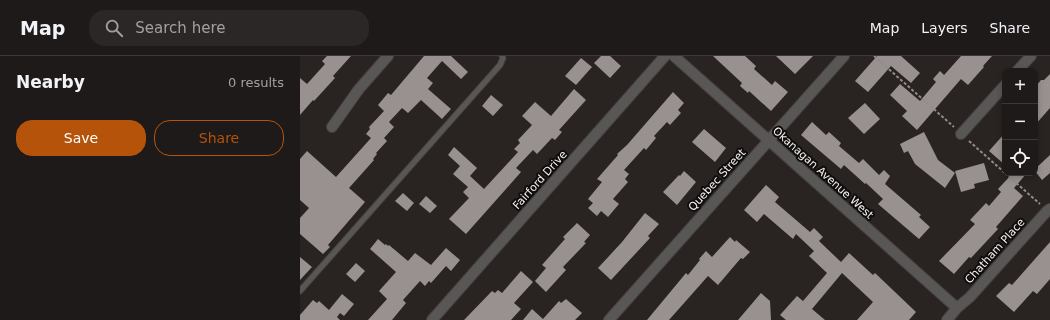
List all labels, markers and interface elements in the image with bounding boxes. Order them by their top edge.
search box [89,10,369,46]
text: Map [20,17,65,39]
icon: search [103,17,125,39]
text: Search here [135,19,225,37]
text: Map [870,20,899,36]
text: Layers [921,20,968,36]
text: Share [990,20,1030,36]
map controls [1002,68,1038,176]
button: + [1002,68,1038,104]
text: Nearby [16,72,85,92]
text: 0 results [228,75,284,90]
button: − [1002,104,1038,140]
button: Save [16,120,146,156]
button: Share [154,120,284,156]
street label: Okanagan Avenue West [770,124,876,222]
button: locate [1002,140,1038,176]
street label: Quebec Street [686,146,749,214]
street label: Fairford Drive [510,148,570,212]
street label: Chatham Place [962,216,1028,286]

